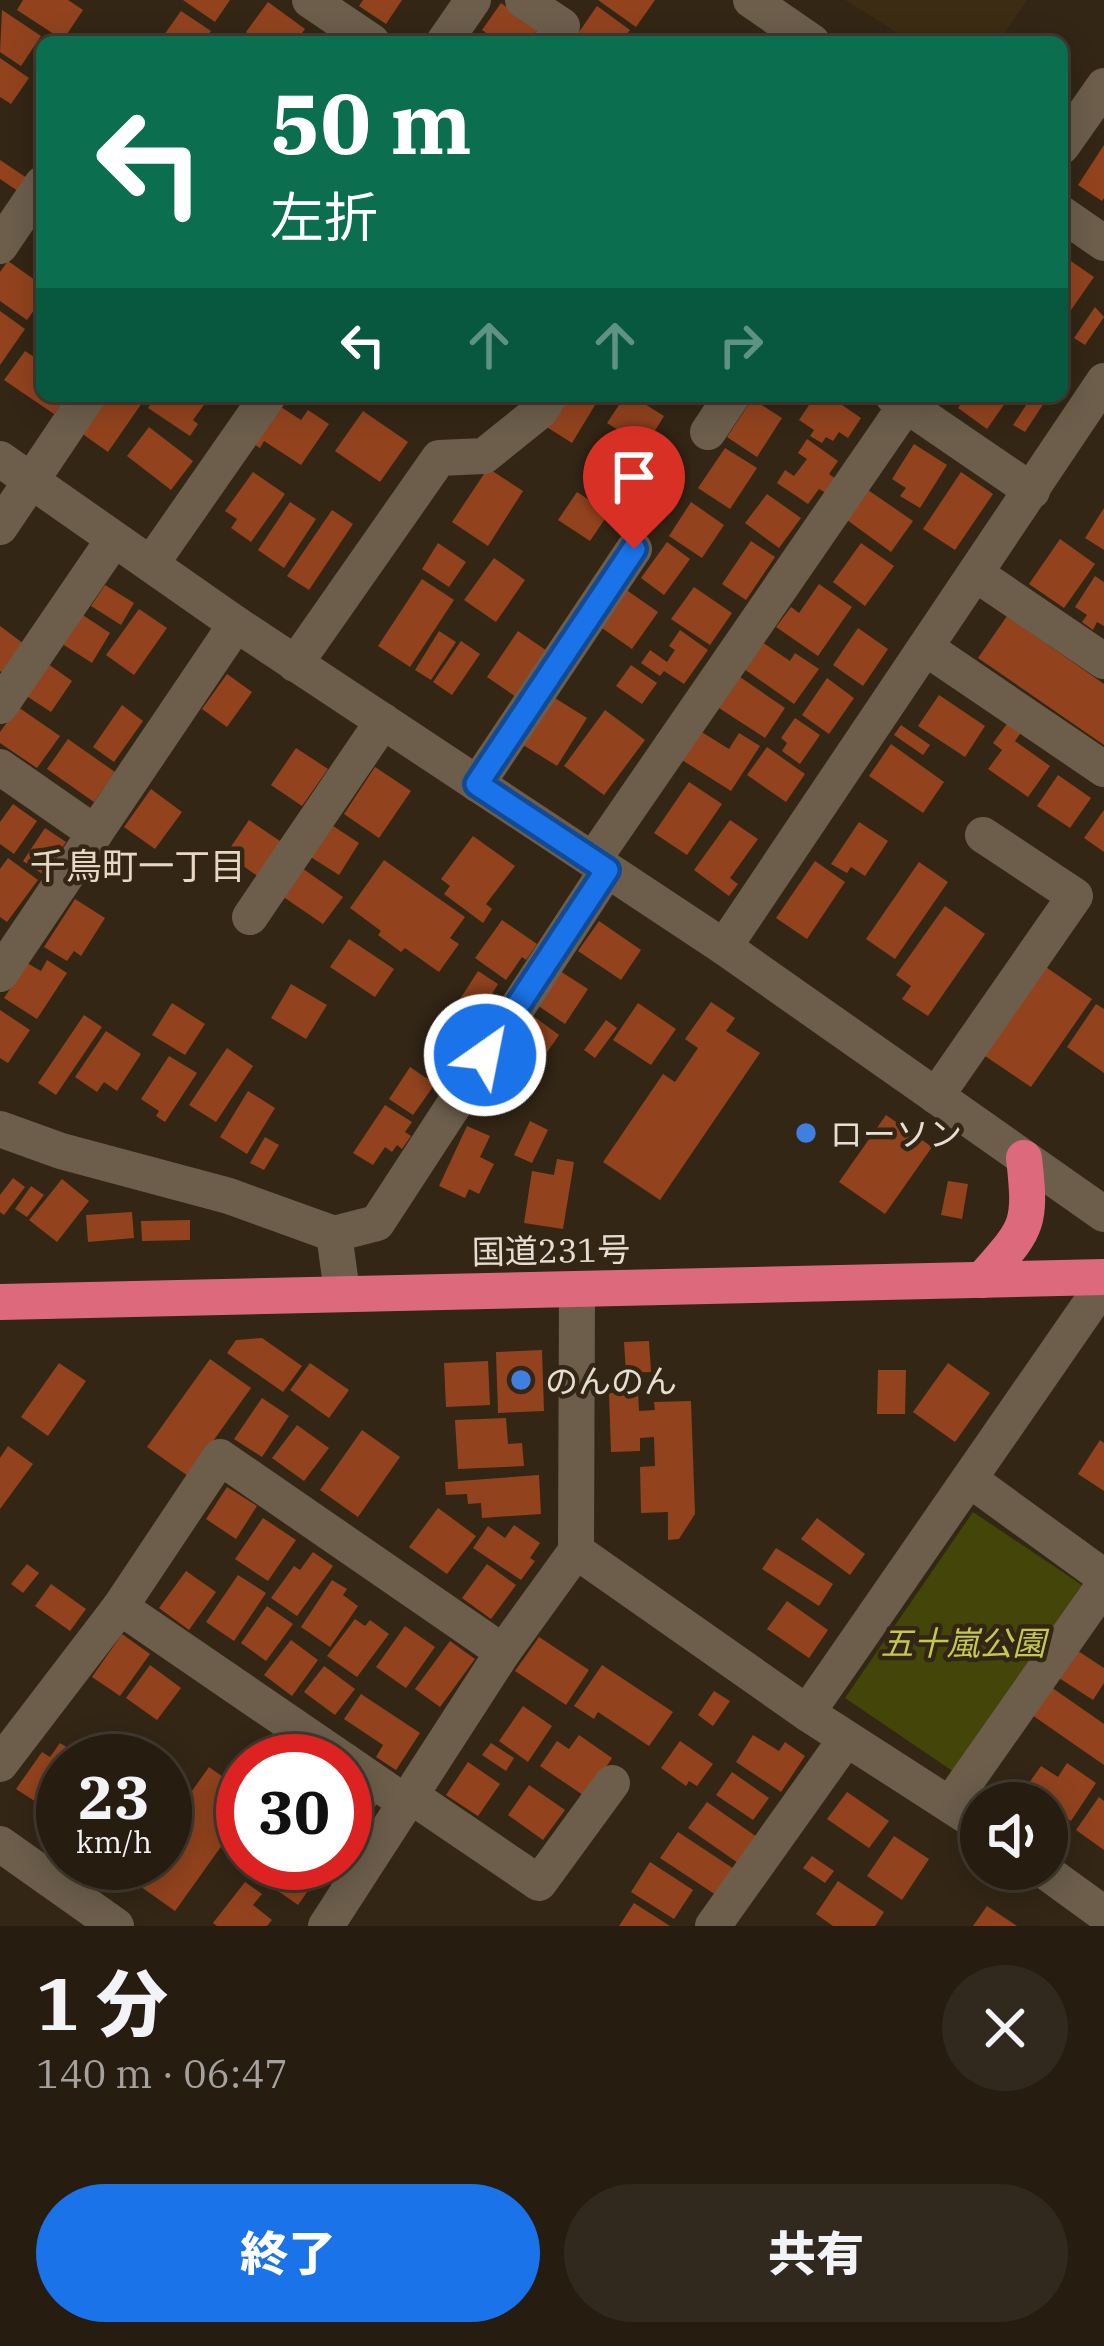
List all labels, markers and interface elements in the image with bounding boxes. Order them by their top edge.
text: 50 m [270,68,472,177]
icon: left [72,84,228,240]
text: 左折 [270,182,378,252]
icon: left [330,312,396,378]
icon: ahead [456,312,522,378]
icon: ahead [582,312,648,378]
icon: right [708,312,774,378]
pin [583,426,685,549]
icon: arrive [601,444,667,510]
district label: 千鳥町一丁目 [30,842,246,889]
position arrow [422,992,548,1118]
place label: ローソン [830,1112,962,1155]
marker: ローソン [793,1120,819,1146]
street label: 国道231号 [471,1227,631,1273]
place label: のんのん [545,1359,677,1402]
marker: のんのん [508,1367,534,1393]
park label: 五十嵐公園 [881,1621,1050,1664]
speed limit sign: 30 [216,1734,372,1890]
text: 23 [78,1757,150,1836]
map controls [960,1782,1068,1890]
button: sound [960,1782,1068,1890]
text: km/h [76,1822,152,1861]
text: 1 分 [36,1956,168,2050]
button: close [942,1965,1068,2091]
text: 140 m · 06:47 [36,2048,288,2099]
button: 終了 [36,2184,540,2322]
button: 共有 [564,2184,1068,2322]

